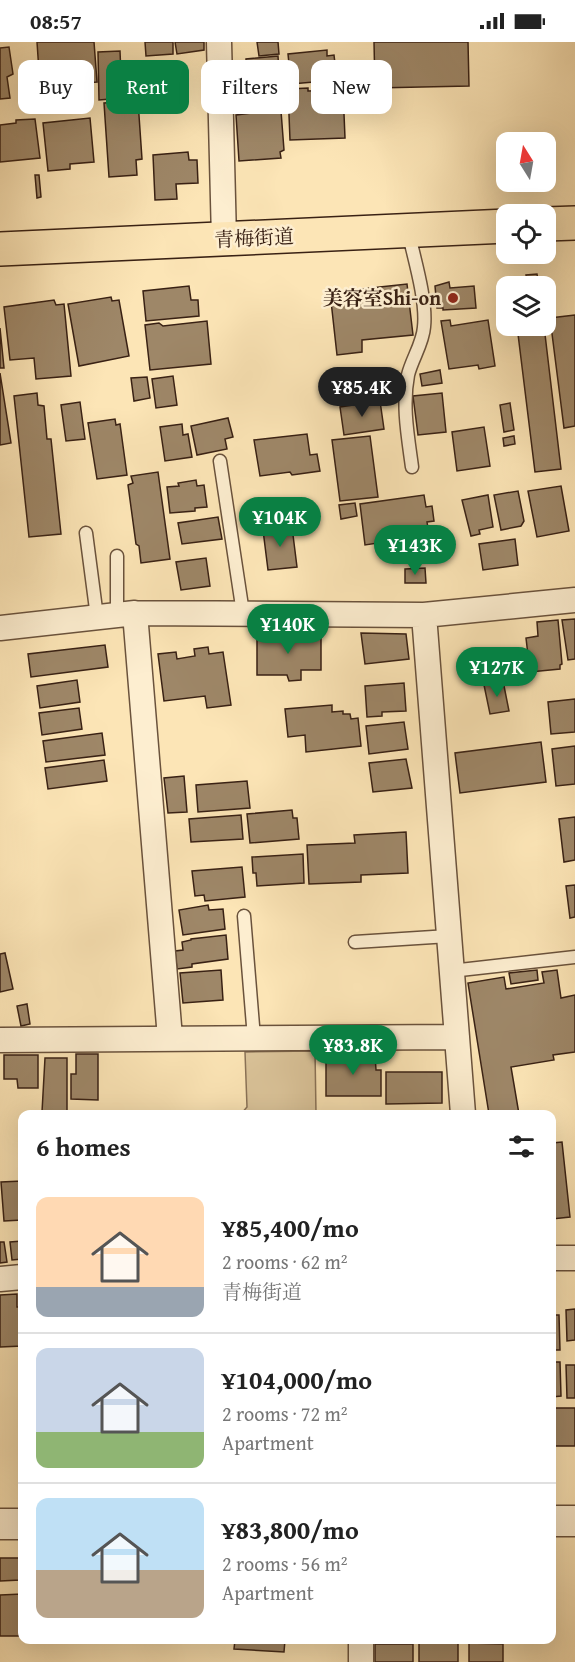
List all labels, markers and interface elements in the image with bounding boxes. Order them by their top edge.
text: 08:57 [30,5,82,37]
chip: Buy [18,60,94,114]
chip: Rent [106,60,189,114]
chip: Filters [201,60,299,114]
chip: New [311,60,392,114]
north arrow [496,132,556,192]
map controls [496,132,556,336]
button: locate [496,204,556,264]
street label: 青梅街道 [213,221,295,254]
button: layers [496,276,556,336]
place label: 美容室Shi-on [323,283,441,312]
marker: 美容室Shi-on [446,291,460,305]
pin: ¥85.4K [313,367,411,418]
text: ¥85.4K [332,372,392,401]
pin: ¥104K [238,497,322,548]
text: ¥104K [253,502,307,531]
pin: ¥143K [373,525,457,576]
text: ¥143K [388,530,442,559]
pin: ¥140K [246,604,330,655]
text: ¥140K [261,609,315,638]
pin: ¥127K [455,647,539,698]
text: ¥127K [470,652,524,681]
pin: ¥83.8K [304,1025,402,1076]
text: ¥83.8K [323,1030,383,1059]
text: 6 homes [36,1127,131,1166]
icon: filters [505,1130,538,1163]
text: ¥85,400/mo [222,1208,359,1247]
icon: home [84,1221,156,1293]
text: 2 rooms · 62 m² [222,1247,348,1276]
text: 青梅街道 [222,1277,302,1306]
text: ¥104,000/mo [222,1360,372,1399]
icon: home [84,1372,156,1444]
text: 2 rooms · 72 m² [222,1399,348,1428]
text: Apartment [222,1428,314,1457]
text: ¥83,800/mo [222,1510,359,1549]
icon: home [84,1522,156,1594]
text: 2 rooms · 56 m² [222,1549,348,1578]
text: Apartment [222,1578,314,1607]

